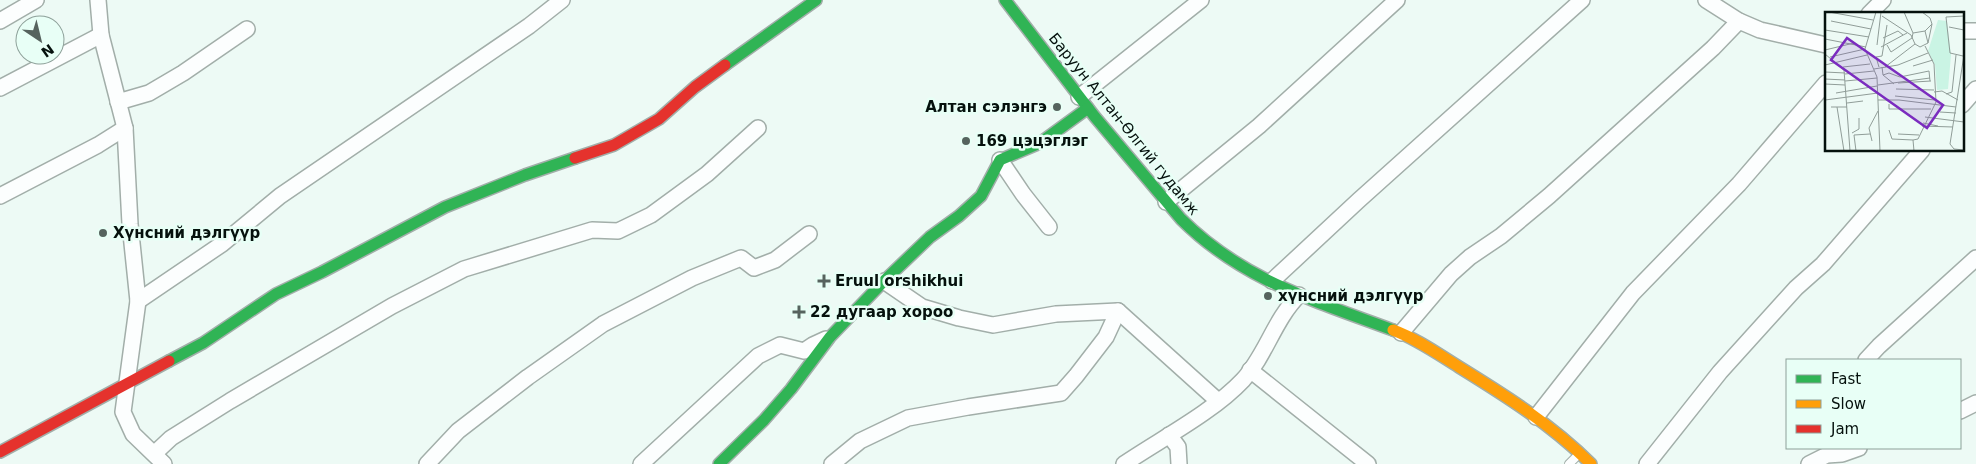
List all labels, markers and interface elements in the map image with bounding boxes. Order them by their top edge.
inset map [1825,12,1964,151]
north arrow [15,15,65,65]
street label: Баруун Алтан-Өлгий гудамж [1045,29,1203,219]
text: N [38,41,57,61]
place label: Алтан сэлэнгэ [925,98,1047,116]
marker: Алтан сэлэнгэ [1051,101,1063,113]
place label: 169 цэцэглэг [976,132,1088,150]
marker: 169 цэцэглэг [960,135,972,147]
place label: Хүнсний дэлгүүр [113,224,261,242]
marker: Хүнсний дэлгүүр [97,227,109,239]
place label: Eruul orshikhui [835,272,963,290]
marker: Eruul orshikhui [817,274,831,288]
place label: хүнсний дэлгүүр [1278,287,1424,305]
marker: хүнсний дэлгүүр [1262,290,1274,302]
place label: 22 дугаар хороо [810,303,953,321]
marker: 22 дугаар хороо [792,305,806,319]
legend [1786,359,1961,449]
text: Fast [1831,370,1861,388]
text: Slow [1831,395,1866,413]
text: Jam [1830,420,1859,438]

